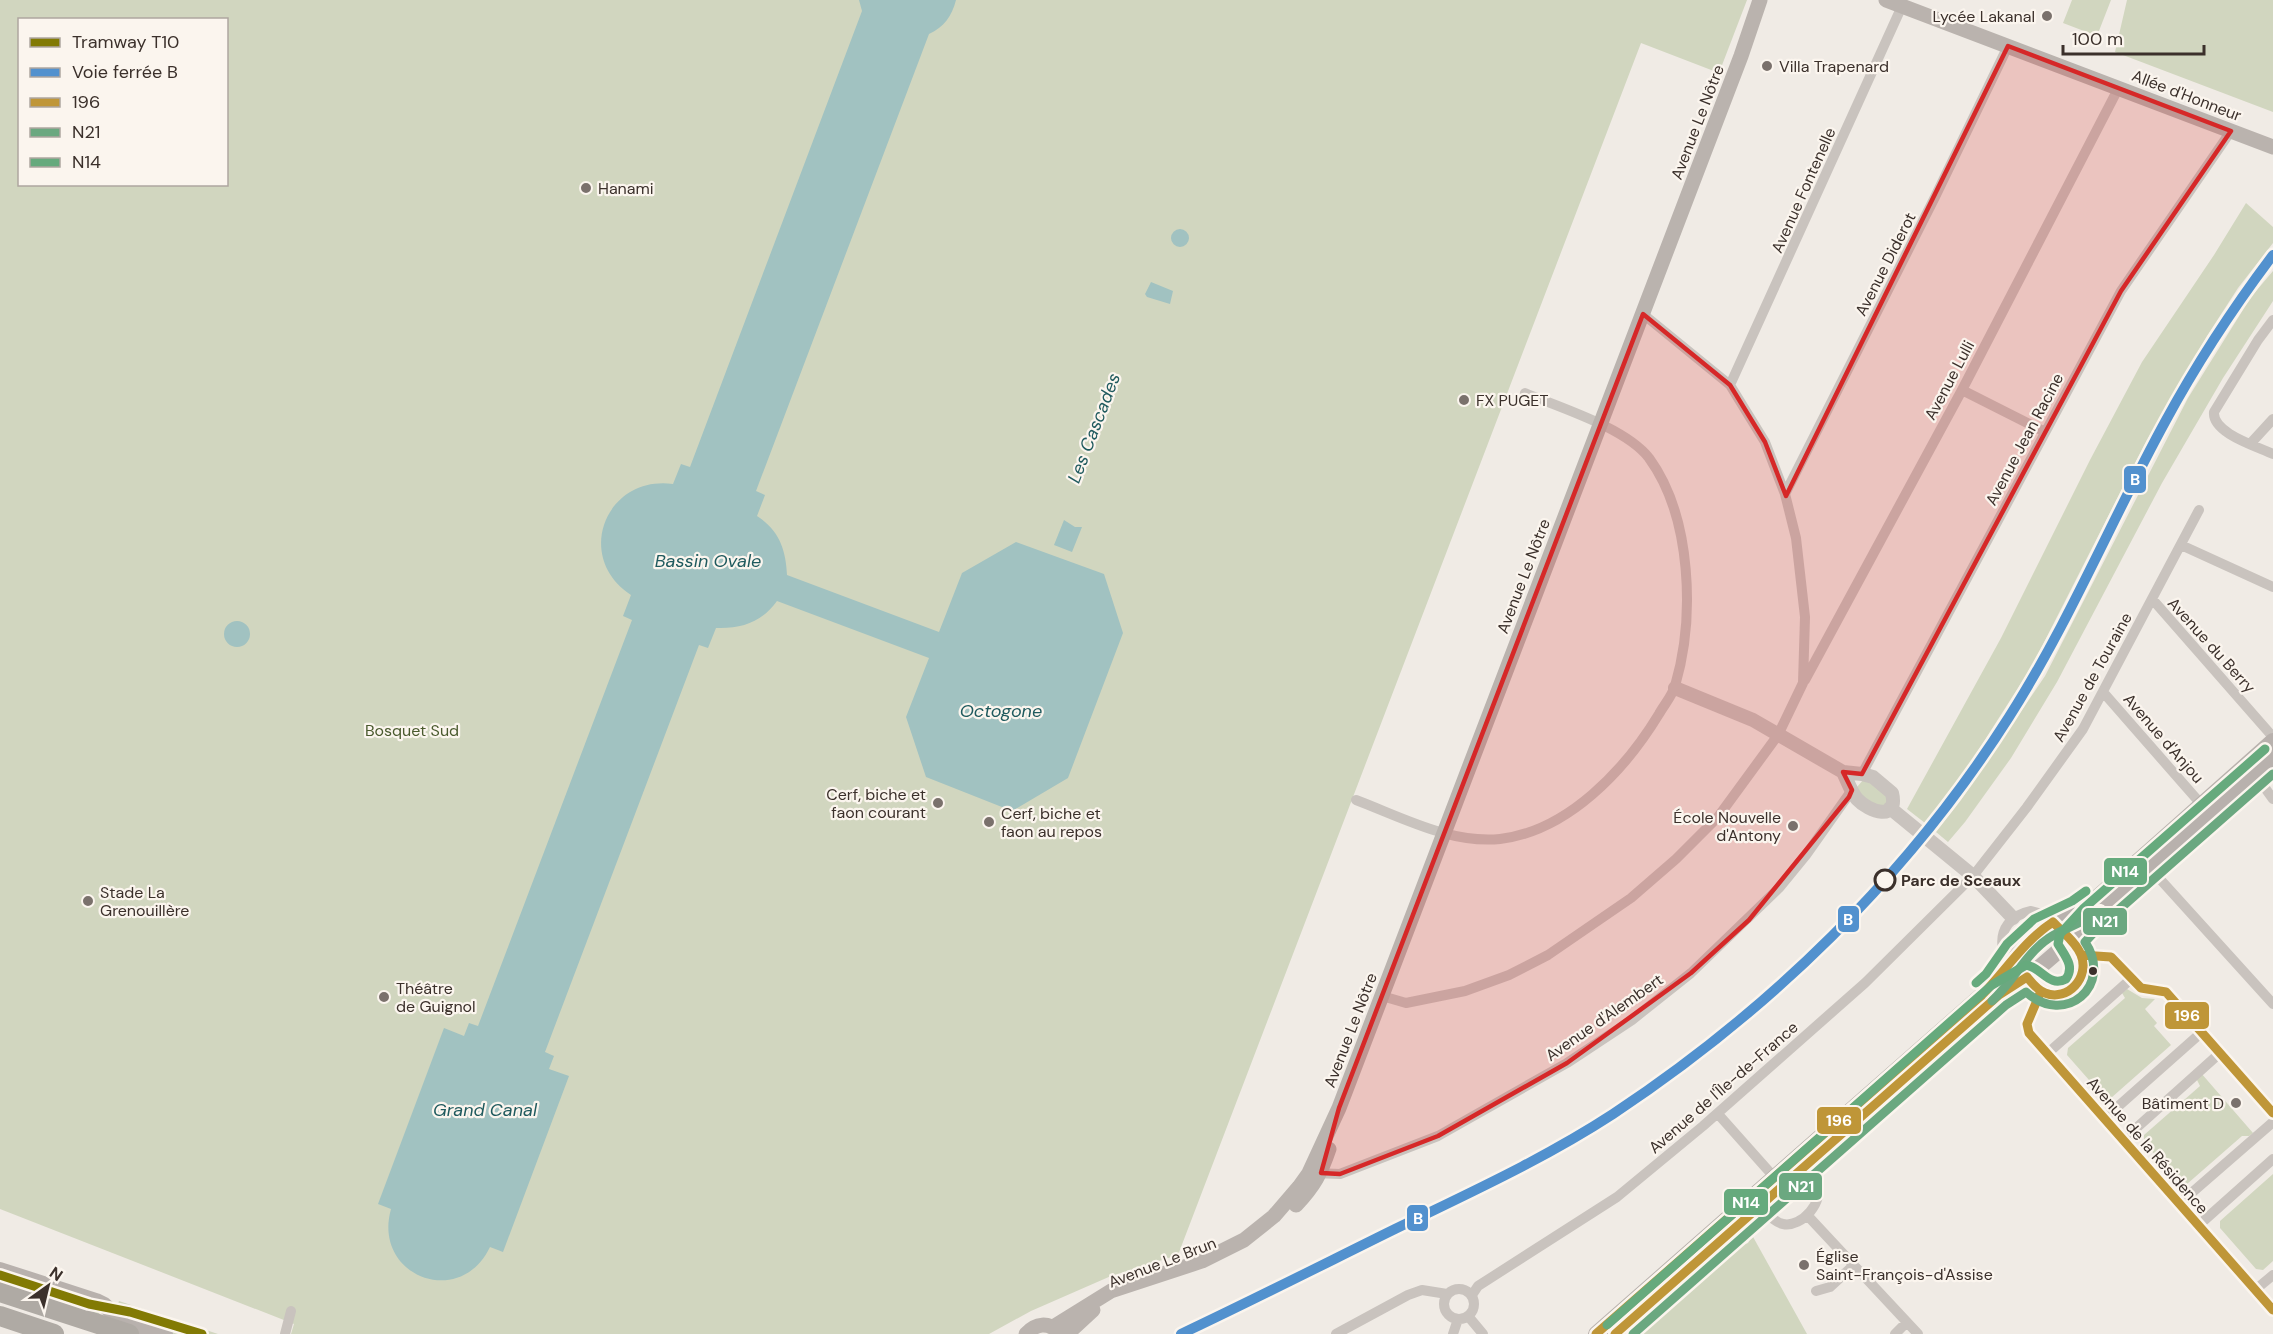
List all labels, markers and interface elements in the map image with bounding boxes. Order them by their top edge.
place label: Lycée Lakanal [1933,6,2035,27]
marker: Lycée Lakanal [2040,9,2054,23]
legend [18,18,228,186]
scale bar [2063,18,2204,56]
text: 100 m [2072,27,2123,51]
text: Tramway T10 [72,30,179,54]
place label: Villa Trapenard [1779,56,1889,77]
marker: Villa Trapenard [1760,59,1774,73]
text: Voie ferrée B [72,60,178,84]
street label: Avenue Le Nôtre [1666,62,1729,183]
street label: Allée d'Honneur [2129,65,2245,126]
text: 196 [72,90,100,114]
text: N21 [72,120,100,144]
street label: Avenue Fontenelle [1766,124,1841,256]
text: N14 [72,150,101,174]
place label: Hanami [598,178,654,199]
marker: Hanami [579,181,593,195]
street label: Avenue Diderot [1850,209,1921,320]
street label: Avenue Lulli [1920,337,1979,424]
street label: Avenue Jean Racine [1981,369,2068,509]
water label: Les Cascades [1062,370,1126,486]
place label: FX PUGET [1476,390,1548,411]
marker: FX PUGET [1457,393,1471,407]
line badge: B [2123,465,2147,494]
text: B [2130,469,2140,490]
street label: Avenue Le Nôtre [1492,516,1555,637]
water label: Bassin Ovale [655,549,761,573]
street label: Avenue du Berry [2163,593,2260,698]
street label: Avenue de Touraine [2048,609,2137,746]
street label: Avenue d'Anjou [2119,689,2208,788]
water label: Octogone [960,699,1042,723]
park label: Bosquet Sud [365,720,459,741]
place label: Cerf, biche et faon courant [826,784,926,823]
marker: Cerf, biche et faon courant [931,796,945,810]
place label: Cerf, biche et faon au repos [1001,803,1102,842]
place label: École Nouvelle d'Antony [1673,807,1781,846]
marker: Cerf, biche et faon au repos [982,815,996,829]
marker: École Nouvelle d'Antony [1786,819,1800,833]
line badge: N14 [2103,857,2148,886]
text: N14 [2111,861,2139,882]
marker: Parc de Sceaux [1874,869,1896,891]
place label: Parc de Sceaux [1901,870,2021,891]
place label: Stade La Grenouillère [100,882,189,921]
marker: Stade La Grenouillère [81,894,95,908]
line badge: B [1837,905,1860,933]
line badge: N21 [2082,907,2128,936]
text: B [1843,909,1853,930]
text: N21 [2092,911,2118,932]
unlabelled marker [2087,965,2099,977]
street label: Avenue d'Alembert [1541,969,1667,1066]
street label: Avenue Le Nôtre [1319,970,1382,1091]
place label: Théâtre de Guignol [396,978,476,1017]
marker: Théâtre de Guignol [377,990,391,1004]
line badge: 196 [2164,1001,2210,1030]
text: 196 [2174,1005,2200,1026]
street label: Avenue de l'Île-de-France [1644,1017,1803,1158]
street label: Avenue de la Résidence [2082,1072,2213,1218]
place label: Bâtiment D [2142,1093,2224,1114]
marker: Bâtiment D [2229,1096,2243,1110]
water label: Grand Canal [433,1098,538,1122]
line badge: 196 [1816,1106,1862,1135]
text: 196 [1826,1110,1852,1131]
line badge: N21 [1778,1172,1823,1201]
text: N21 [1788,1176,1814,1197]
line badge: N14 [1723,1188,1769,1216]
text: N14 [1732,1192,1760,1213]
line badge: B [1406,1204,1429,1232]
text: B [1413,1208,1423,1229]
street label: Avenue Le Brun [1105,1232,1219,1293]
place label: Église Saint-François-d'Assise [1816,1246,1993,1285]
north arrow [18,1256,78,1316]
marker: Église Saint-François-d'Assise [1797,1258,1811,1272]
text: N [45,1262,67,1286]

